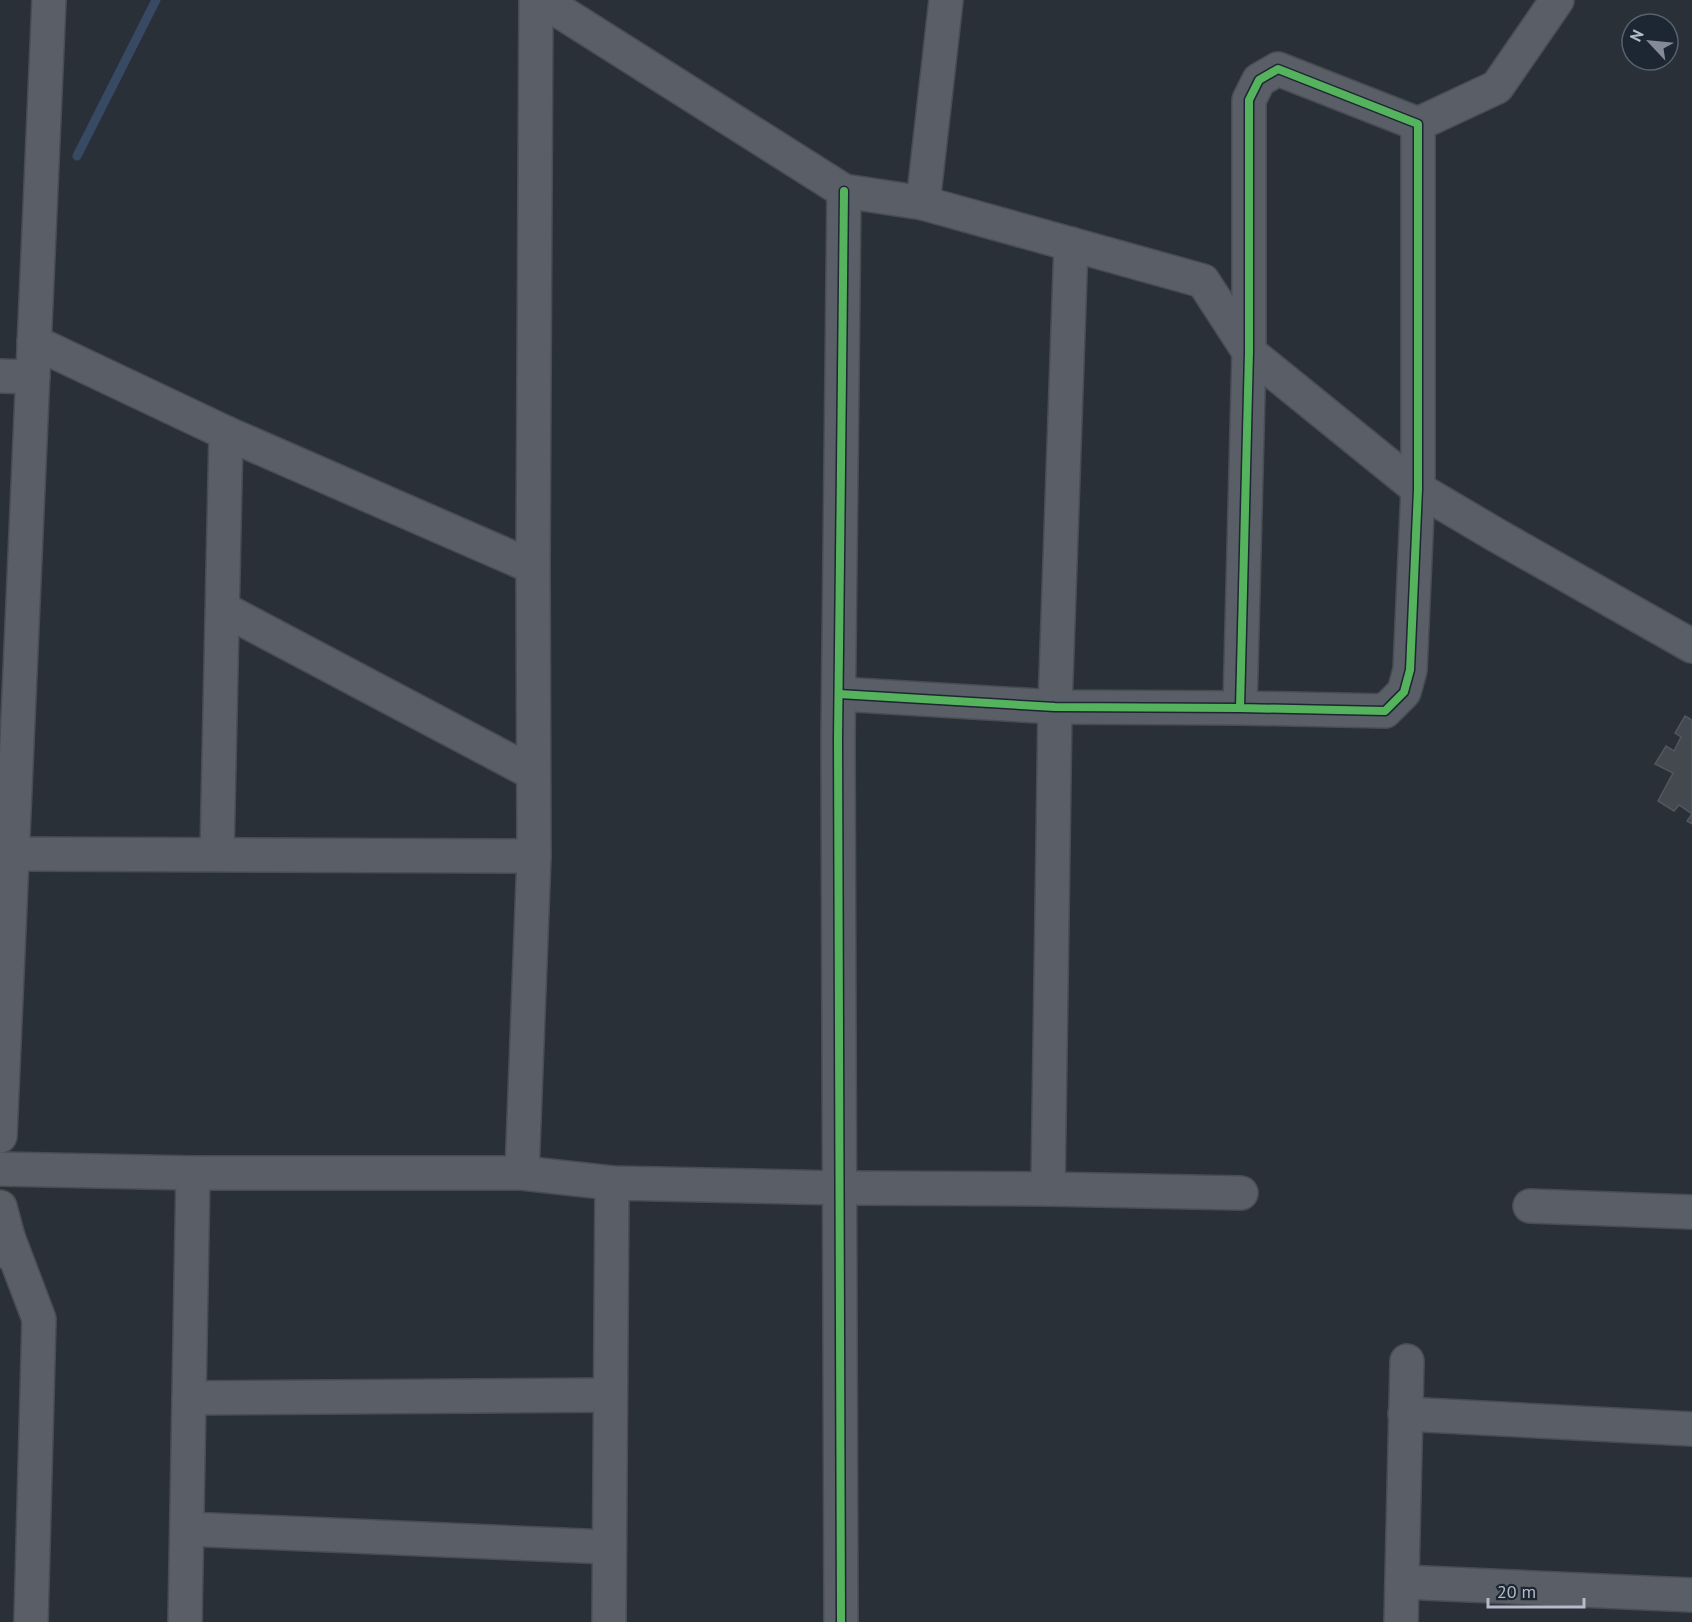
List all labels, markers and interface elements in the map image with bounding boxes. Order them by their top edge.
north arrow [1620,12,1680,72]
text: N [1625,26,1648,45]
scale bar [1488,1571,1584,1609]
text: 20 m [1497,1580,1536,1603]

